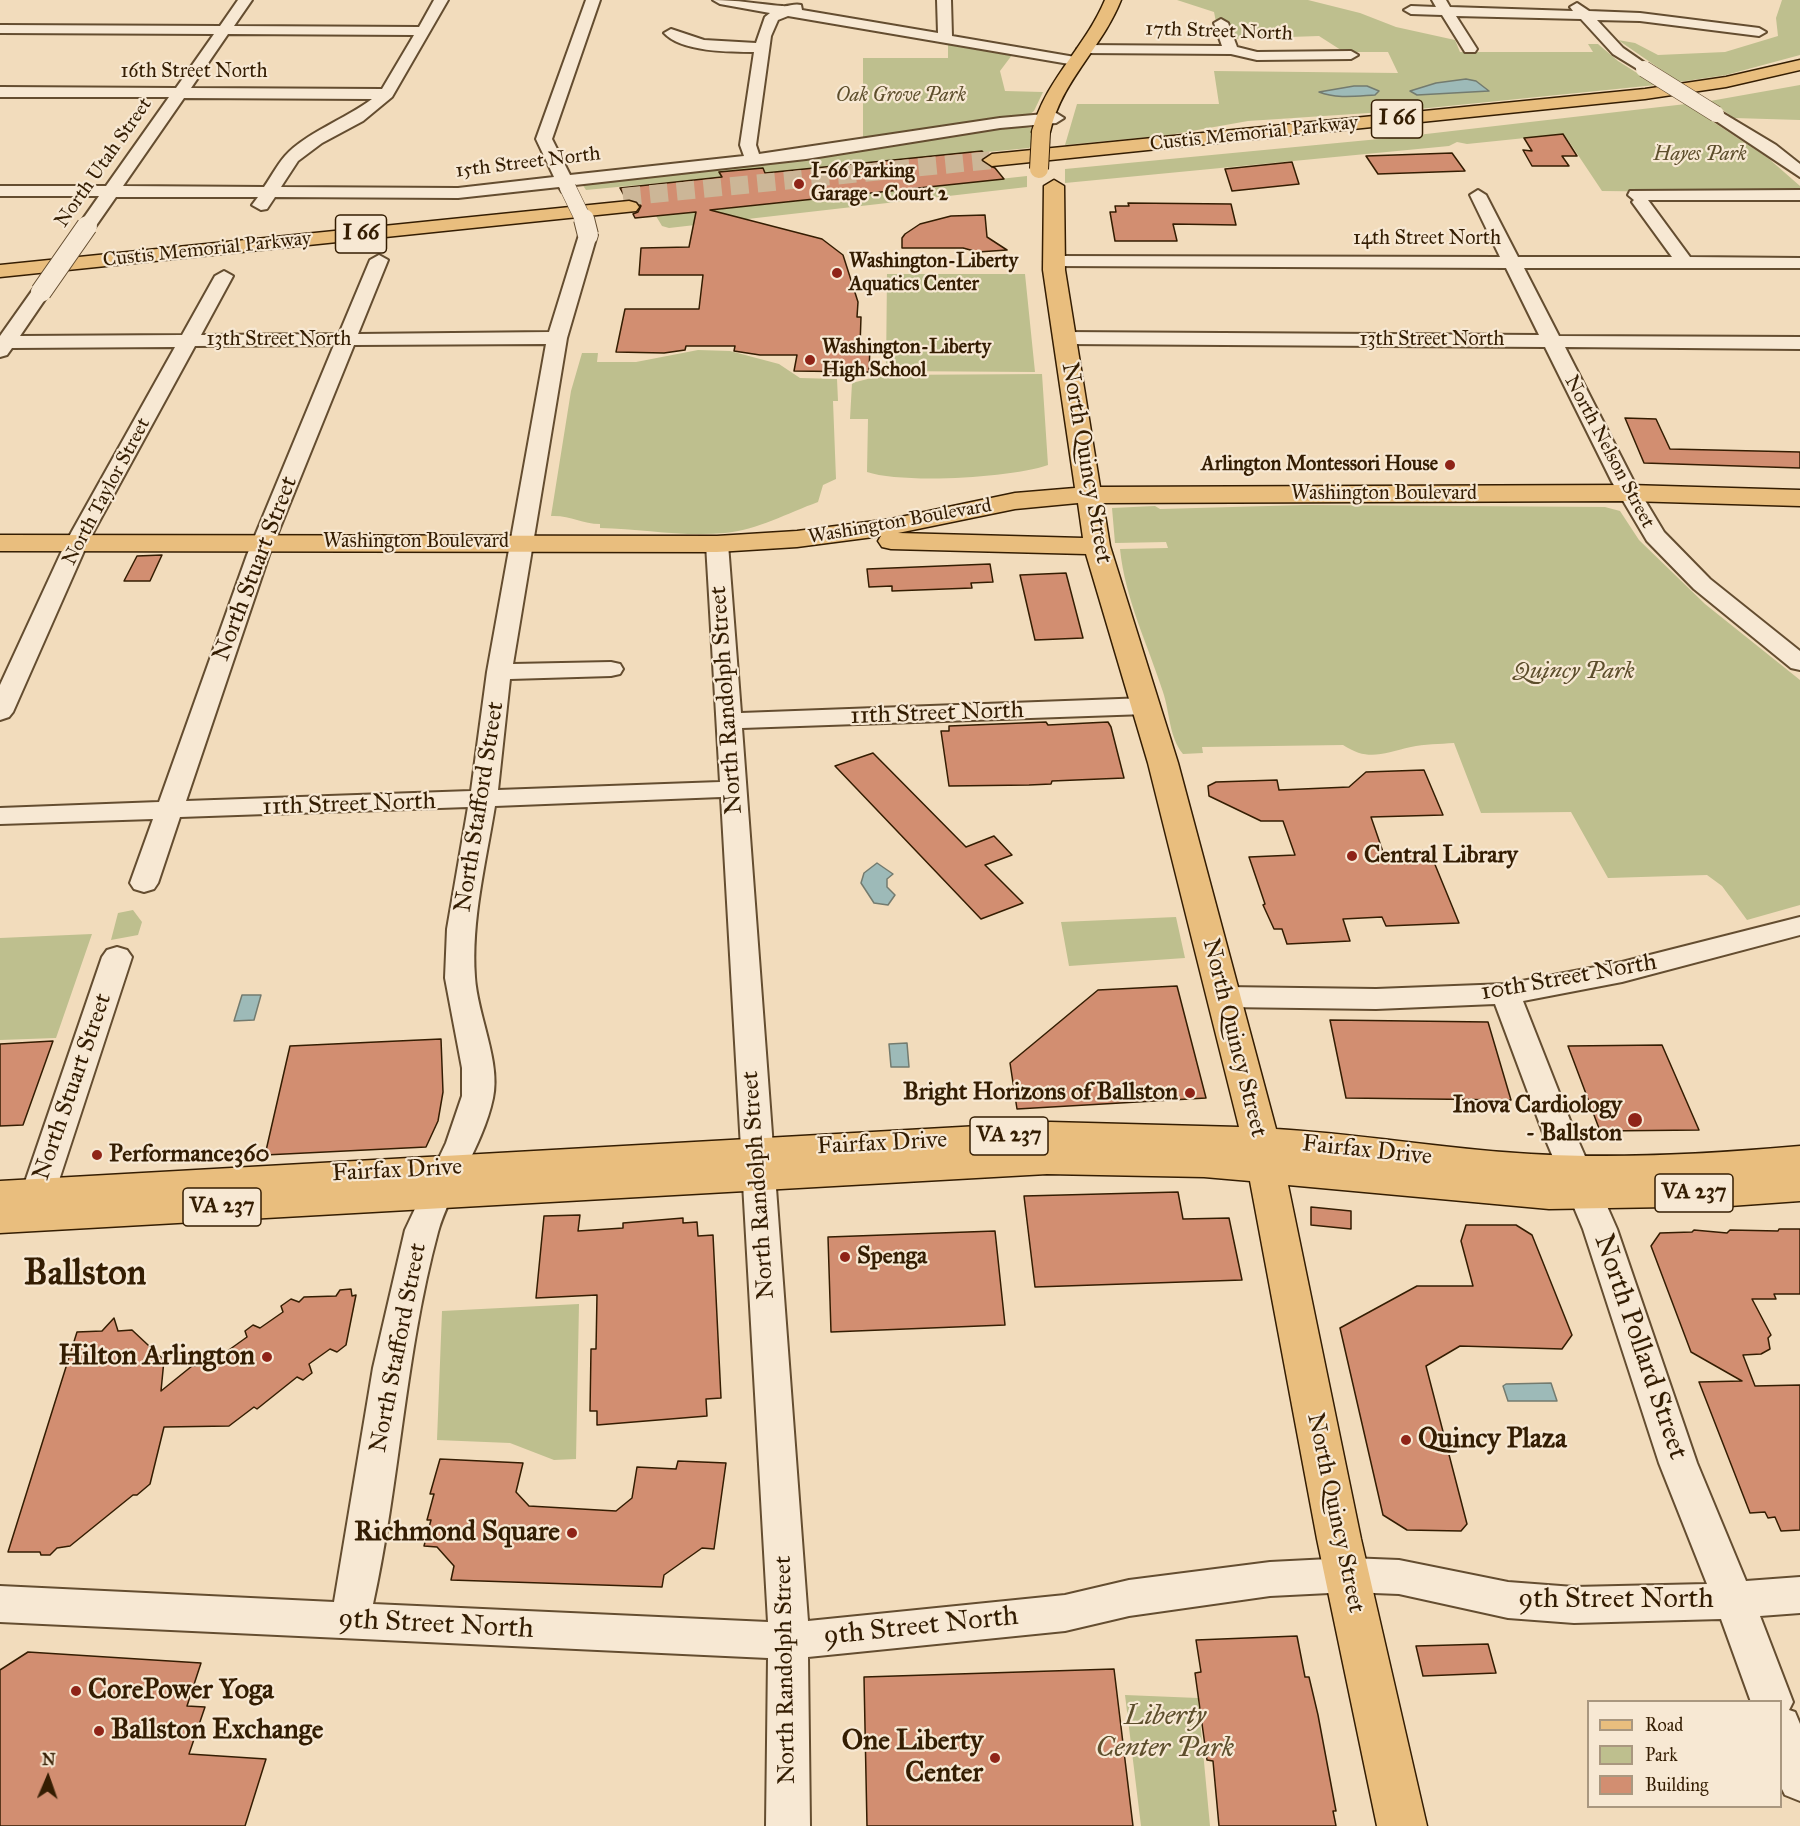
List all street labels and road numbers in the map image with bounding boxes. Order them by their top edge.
street label: 17th Street North [1145,17,1293,47]
street label: 16th Street North [120,60,268,84]
street label: North Utah Street [50,94,158,232]
road number: I 66 [1372,100,1422,138]
street label: Custis Memorial Parkway [1149,111,1359,157]
street label: 15th Street North [454,142,602,184]
road number: I 66 [336,215,386,253]
street label: Custis Memorial Parkway [102,227,312,273]
street label: 14th Street North [1353,227,1501,251]
street label: 13th Street North [207,328,351,352]
street label: 13th Street North [1360,328,1504,352]
street label: North Quincy Street [1054,360,1118,566]
street label: North Nelson Street [1559,372,1659,532]
street label: North Taylor Street [58,414,156,570]
street label: North Stuart Street [208,473,304,665]
street label: Washington Boulevard [1291,482,1477,506]
street label: Washington Boulevard [806,494,994,550]
street label: Washington Boulevard [323,530,509,554]
street label: North Randolph Street [705,585,749,815]
street label: 11th Street North [850,697,1024,731]
street label: North Stafford Street [449,700,511,914]
street label: 11th Street North [262,788,436,822]
street label: North Quincy Street [1195,936,1273,1140]
street label: 10th Street North [1479,948,1659,1008]
street label: North Stuart Street [28,990,118,1184]
street label: North Randolph Street [737,1070,781,1300]
road number: VA 237 [970,1117,1048,1155]
street label: Fairfax Drive [816,1126,948,1162]
street label: Fairfax Drive [1301,1130,1433,1172]
street label: Fairfax Drive [331,1153,463,1189]
road number: VA 237 [1655,1174,1733,1212]
road number: VA 237 [183,1188,261,1226]
street label: North Pollard Street [1586,1230,1694,1464]
street label: North Stafford Street [365,1241,433,1455]
street label: North Quincy Street [1300,1410,1370,1616]
street label: North Randolph Street [770,1555,802,1785]
street label: 9th Street North [1518,1583,1714,1617]
street label: 9th Street North [822,1600,1020,1654]
street label: 9th Street North [337,1603,535,1647]

